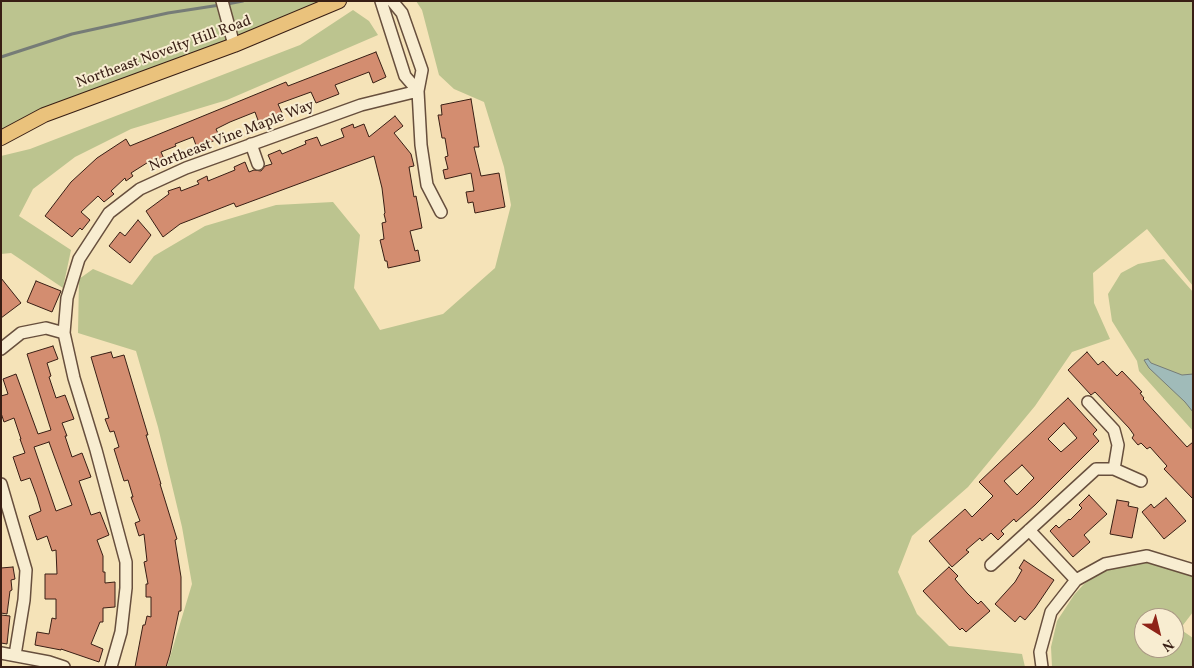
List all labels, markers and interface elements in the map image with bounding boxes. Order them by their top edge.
street label: Northeast Novelty Hill Road [74,13,254,93]
street label: Northeast Vine Maple Way [147,97,317,177]
north arrow [1134,608,1184,658]
text: N [1158,634,1177,655]

